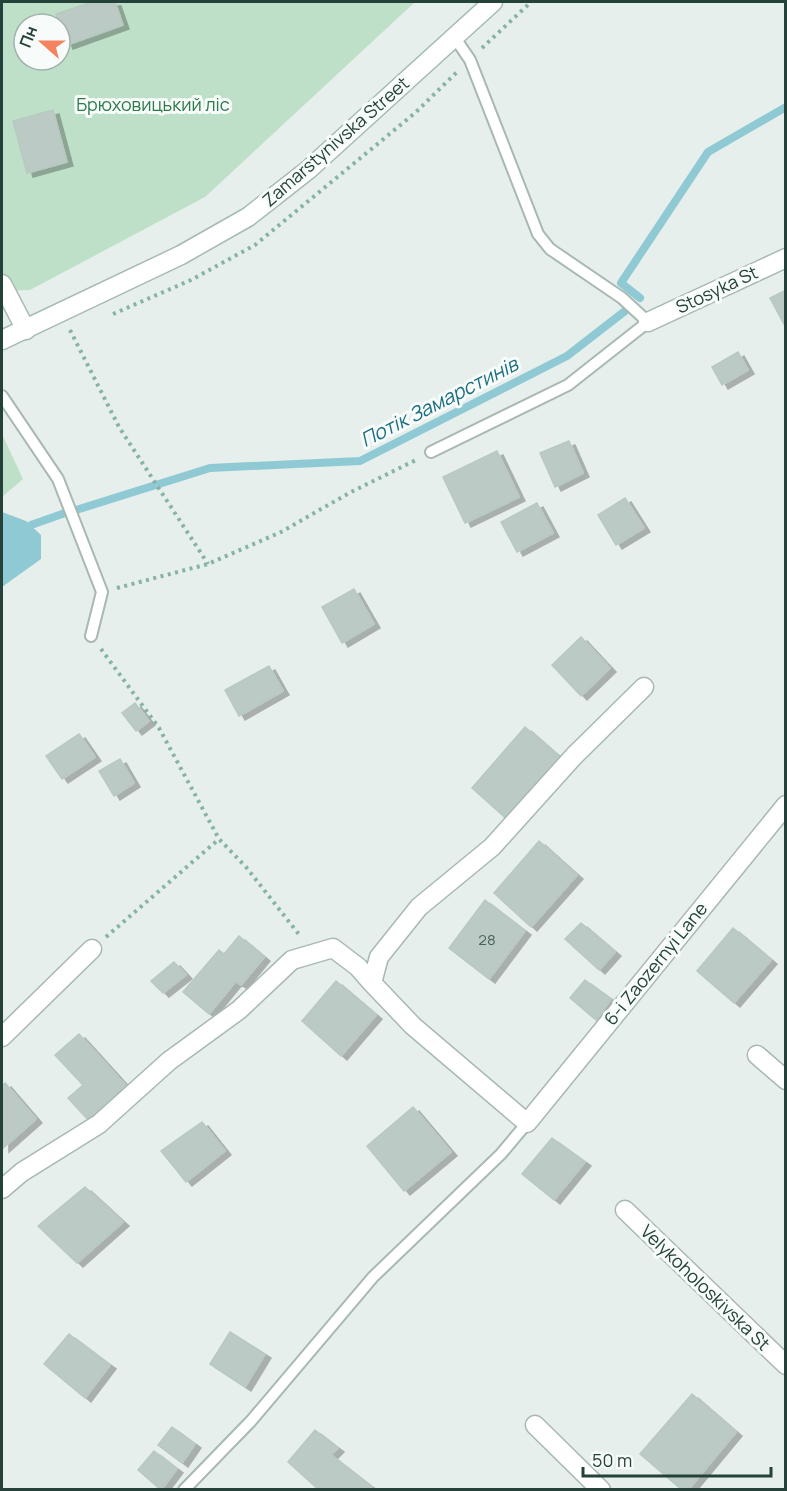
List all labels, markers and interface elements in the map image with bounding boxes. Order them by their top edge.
north arrow [12,12,72,72]
text: Пн [14,23,42,51]
street label: Zamarstynivska Street [257,71,414,212]
park label: Брюховицький ліс [76,92,230,116]
street label: Stosyka St [672,260,761,319]
water label: Потік Замарстинів [355,350,523,453]
street label: 6-i Zaozernyi Lane [598,897,712,1030]
house number: 28 [478,929,496,950]
street label: Velykoholoskivska St [636,1219,776,1355]
scale bar [583,1440,770,1478]
text: 50 m [592,1448,632,1472]

